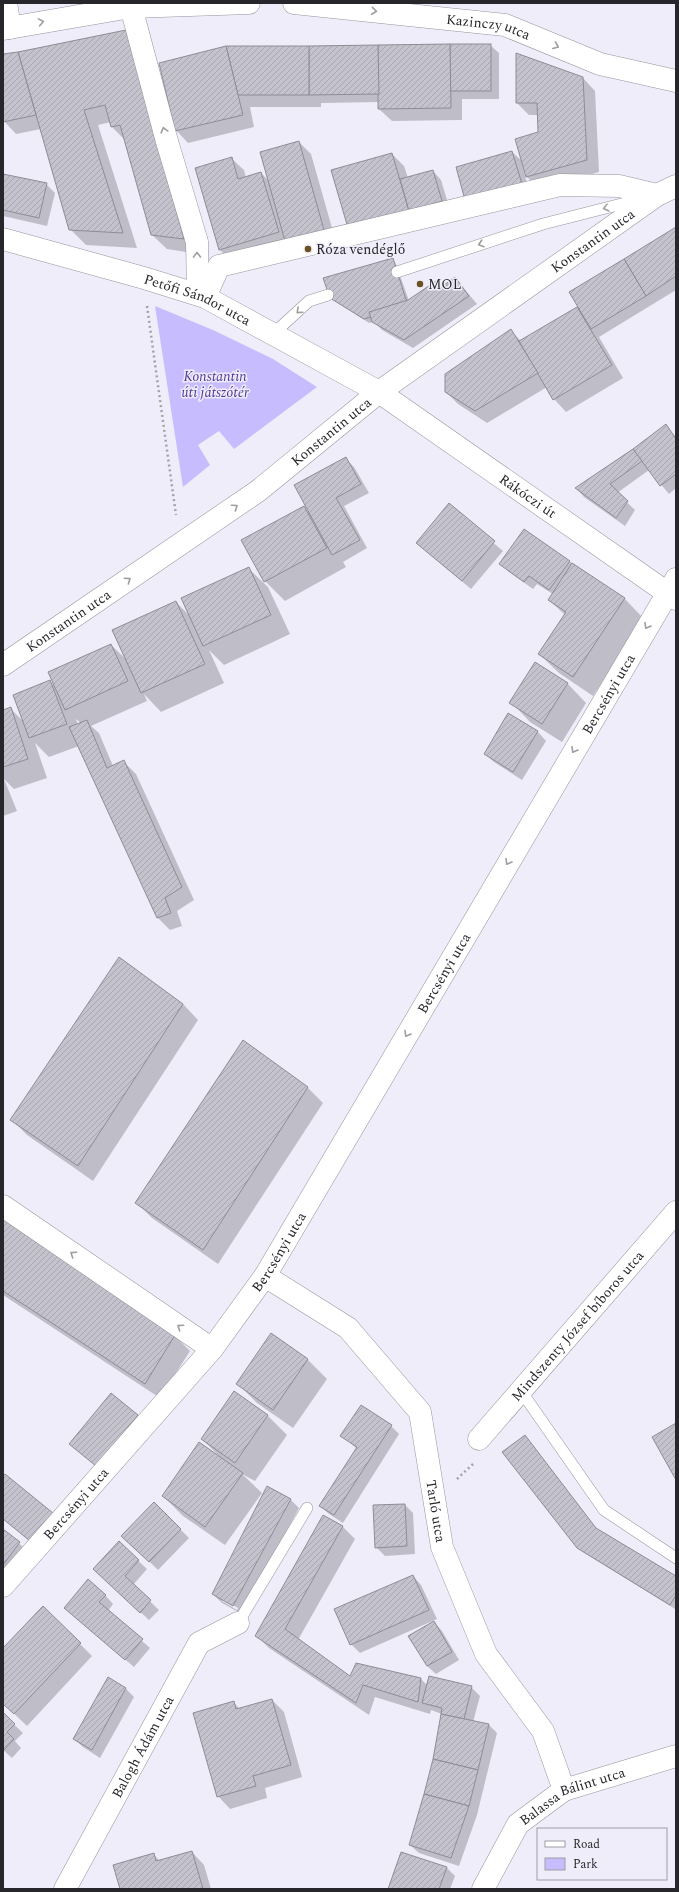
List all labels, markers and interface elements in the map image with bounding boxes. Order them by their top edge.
one-way arrow [371,7,377,16]
street label: Kazinczy utca [445,9,534,45]
one-way arrow [38,19,45,27]
one-way arrow [552,41,559,49]
one-way arrow [160,126,169,133]
one-way arrow [602,203,609,212]
street label: Konstantin utca [547,204,640,278]
place label: Róza vendéglő [316,239,405,260]
one-way arrow [478,240,485,248]
marker: Róza vendéglő [303,244,313,254]
one-way arrow [193,252,201,258]
street label: Petőfi Sándor utca [141,269,255,331]
place label: MOL [428,274,462,295]
marker: MOL [415,279,425,289]
one-way arrow [296,306,304,313]
park label: Konstantin úti játszótér [181,366,249,403]
street label: Konstantin utca [286,392,376,471]
street label: Rákóczi út [495,469,561,524]
one-way arrow [231,505,238,512]
one-way arrow [124,578,131,585]
street label: Konstantin utca [22,584,115,657]
one-way arrow [644,622,652,629]
street label: Bercsényi utca [577,650,641,738]
one-way arrow [571,746,579,753]
one-way arrow [506,858,513,865]
street label: Bercsényi utca [412,929,476,1017]
one-way arrow [404,1030,411,1037]
street label: Bercsényi utca [247,1208,312,1297]
street label: Mindszenty József bíboros utca [506,1246,649,1406]
one-way arrow [70,1252,77,1259]
one-way arrow [177,1324,184,1332]
street label: Bercsényi utca [38,1463,114,1545]
street label: Tarló utca [420,1478,451,1544]
street label: Balogh Ádám utca [107,1692,179,1802]
street label: Balassa Bálint utca [515,1762,628,1831]
legend [537,1828,667,1880]
text: Road [573,1835,600,1854]
text: Park [573,1855,598,1874]

